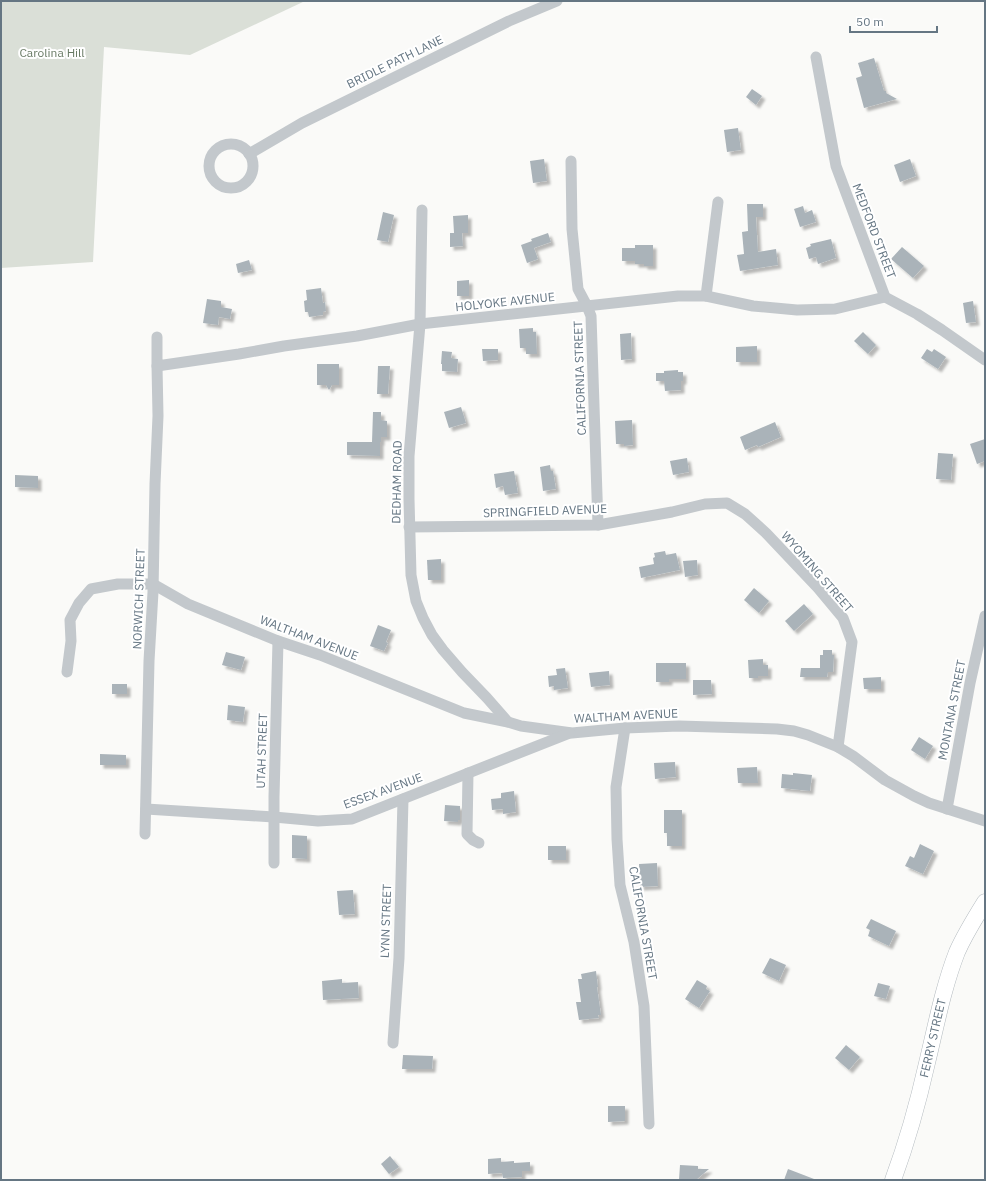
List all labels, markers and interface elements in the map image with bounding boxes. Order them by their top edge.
scale bar [850,8,937,34]
text: 50 m [856,14,884,29]
street label: BRIDLE PATH LANE [344,32,445,91]
park label: Carolina Hill [19,45,85,60]
street label: MEDFORD STREET [849,181,900,281]
street label: HOLYOKE AVENUE [454,289,555,314]
street label: CALIFORNIA STREET [570,320,589,436]
street label: DEDHAM ROAD [388,440,405,524]
street label: SPRINGFIELD AVENUE [483,501,607,520]
street label: WYOMING STREET [778,528,857,615]
street label: NORWICH STREET [129,548,148,650]
street label: WALTHAM AVENUE [258,612,361,663]
street label: MONTANA STREET [934,658,969,761]
street label: WALTHAM AVENUE [574,705,678,726]
street label: UTAH STREET [253,713,270,789]
street label: ESSEX AVENUE [341,769,424,812]
street label: CALIFORNIA STREET [626,865,661,981]
street label: LYNN STREET [377,883,394,958]
street label: FERRY STREET [916,997,949,1079]

